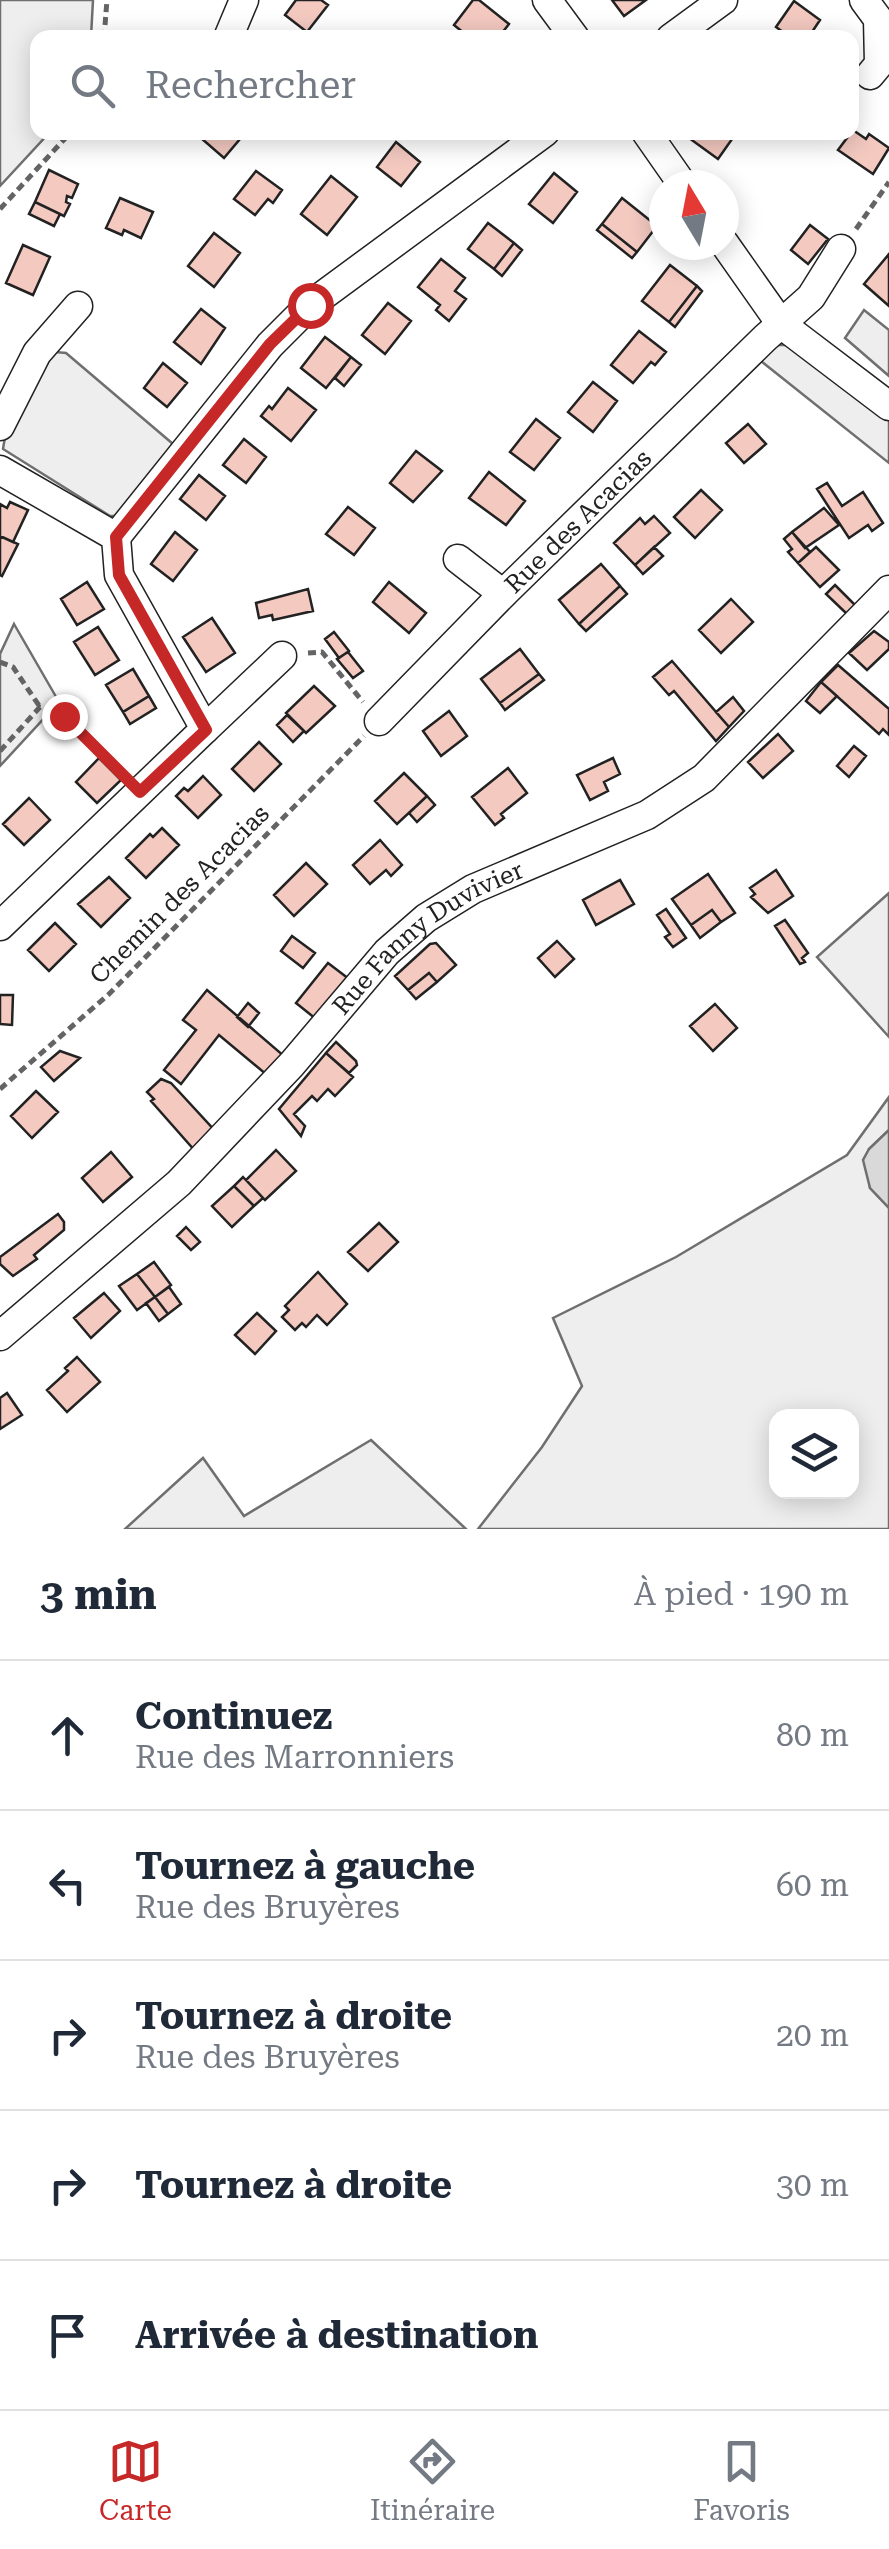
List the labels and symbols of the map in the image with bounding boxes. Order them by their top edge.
north arrow [649,170,739,260]
route start [288,283,334,329]
street label: Rue des Acacias [499,444,657,599]
route end [42,694,88,740]
street label: Chemin des Acacias [84,799,275,990]
street label: Rue Fanny Duvivier [327,855,528,1020]

